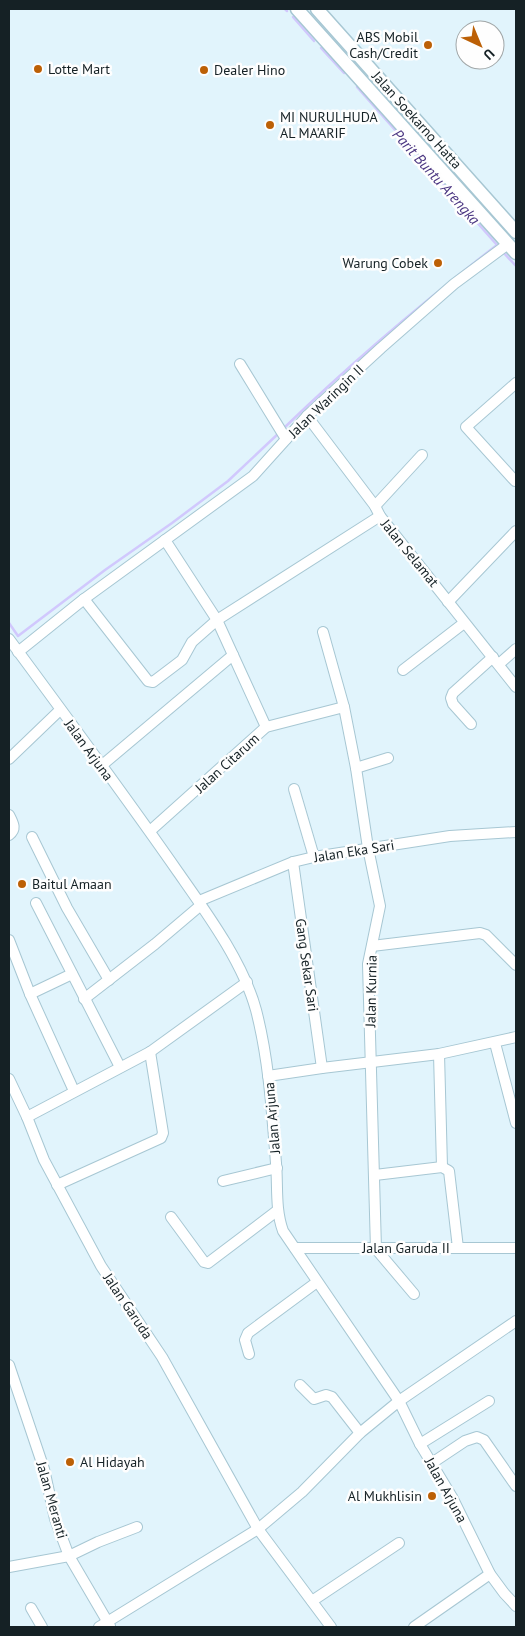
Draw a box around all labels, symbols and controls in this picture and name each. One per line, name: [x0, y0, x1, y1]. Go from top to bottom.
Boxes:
north arrow: [455, 20, 505, 70]
place label: ABS Mobil Cash/Credit: [349, 28, 418, 62]
marker: ABS Mobil Cash/Credit: [422, 39, 434, 51]
text: U: [480, 45, 498, 64]
place label: Lotte Mart: [48, 60, 110, 78]
place label: Dealer Hino: [214, 61, 285, 79]
marker: Lotte Mart: [32, 63, 44, 75]
marker: Dealer Hino: [198, 64, 210, 76]
street label: Jalan Soekarno Hatta: [368, 67, 466, 173]
place label: MI NURULHUDA AL MA'ARIF: [280, 108, 378, 142]
marker: MI NURULHUDA AL MA'ARIF: [264, 119, 276, 131]
water label: Parit Buntu Arengka: [389, 125, 485, 229]
place label: Warung Cobek: [342, 254, 428, 272]
marker: Warung Cobek: [432, 257, 444, 269]
street label: Jalan Waringin II: [284, 360, 368, 442]
street label: Jalan Selamat: [377, 515, 443, 591]
street label: Jalan Arjuna: [60, 715, 117, 784]
street label: Jalan Citarum: [190, 729, 263, 797]
street label: Jalan Eka Sari: [311, 836, 396, 866]
place label: Baitul Amaan: [32, 875, 112, 893]
marker: Baitul Amaan: [16, 878, 28, 890]
street label: Gang Sekar Sari: [292, 917, 322, 1013]
street label: Jalan Kurnia: [361, 955, 381, 1028]
street label: Jalan Arjuna: [260, 1081, 284, 1156]
street label: Jalan Garuda II: [361, 1239, 450, 1257]
street label: Jalan Garuda: [99, 1269, 157, 1342]
place label: Al Hidayah: [80, 1453, 145, 1471]
street label: Jalan Arjuna: [420, 1453, 471, 1526]
marker: Al Hidayah: [64, 1456, 76, 1468]
street label: Jalan Meranti: [32, 1458, 72, 1541]
place label: Al Mukhlisin: [348, 1487, 422, 1505]
marker: Al Mukhlisin: [426, 1490, 438, 1502]

